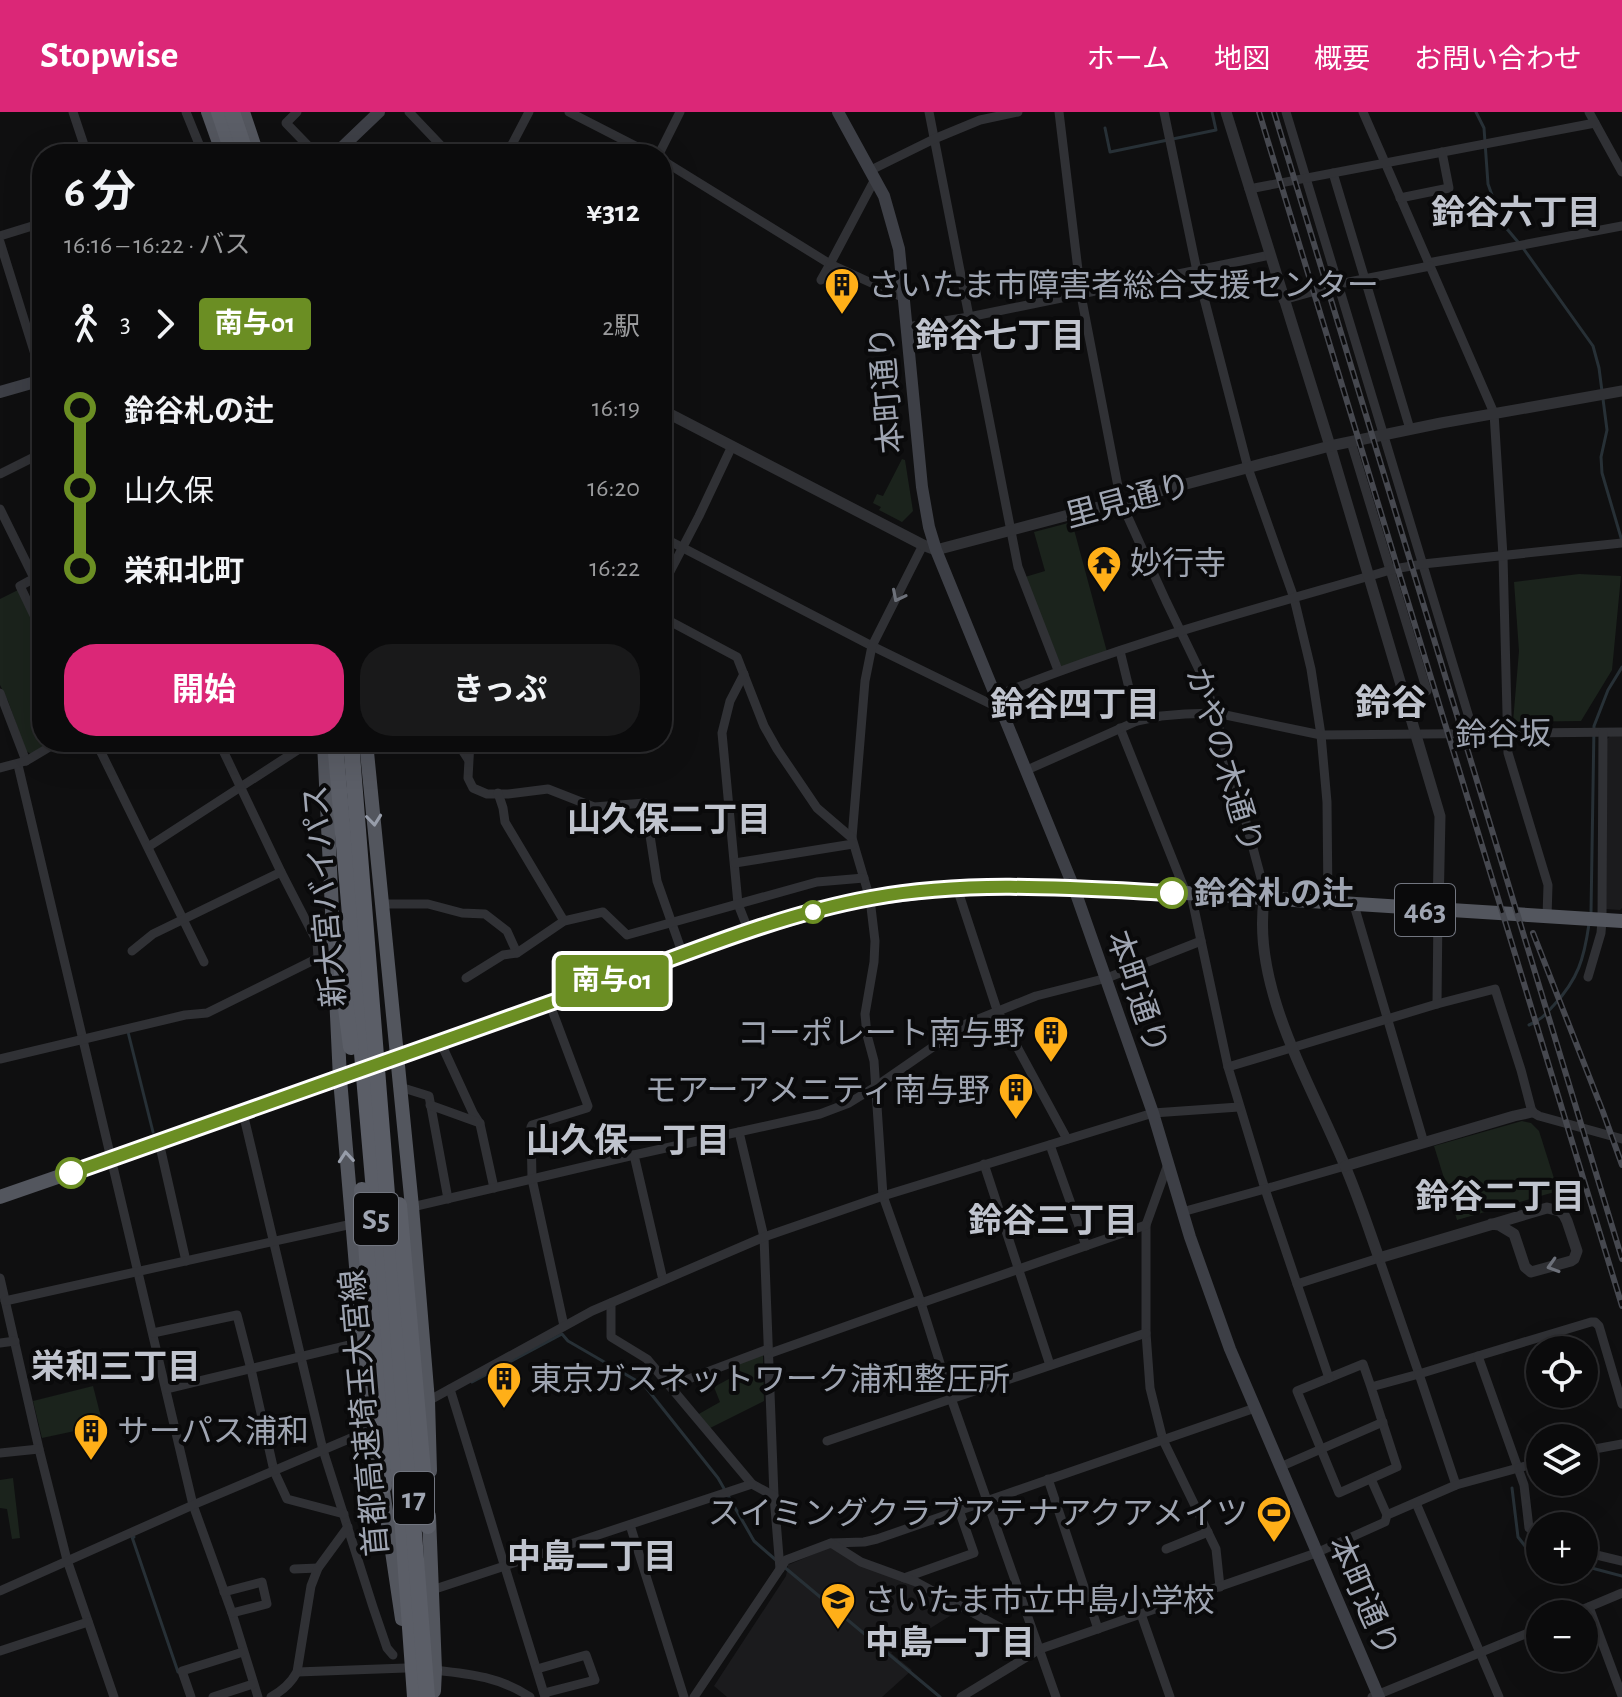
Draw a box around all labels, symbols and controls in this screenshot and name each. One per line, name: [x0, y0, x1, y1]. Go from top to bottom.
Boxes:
text: Stopwise: [40, 37, 178, 75]
text: ホーム: [1087, 46, 1170, 74]
text: 地図: [1214, 46, 1270, 74]
text: 概要: [1314, 46, 1370, 74]
text: お問い合わせ: [1414, 46, 1582, 74]
text: 6 分: [64, 171, 136, 215]
district label: 鈴谷六丁目: [1431, 195, 1601, 231]
text: ¥312: [586, 197, 640, 227]
text: 16:16 – 16:22 · バス: [64, 232, 251, 258]
building icon: さいたま市障害者総合支援センター: [823, 266, 861, 316]
place label: さいたま市障害者総合支援センター: [868, 268, 1379, 302]
icon: walk: [64, 302, 108, 346]
icon: forward: [143, 302, 187, 346]
text: 南与01: [215, 310, 295, 338]
text: 3: [120, 311, 131, 337]
text: 2駅: [602, 314, 640, 340]
district label: 鈴谷七丁目: [915, 318, 1085, 354]
street label: 本町通り: [864, 325, 909, 455]
text: 16:19: [592, 395, 640, 421]
text: 鈴谷札の辻: [124, 397, 274, 427]
street label: 里見通り: [1062, 468, 1194, 533]
text: 16:20: [587, 475, 640, 501]
text: 山久保: [124, 477, 214, 507]
temple icon: 妙行寺: [1085, 544, 1123, 594]
place label: 妙行寺: [1130, 547, 1226, 580]
text: 16:22: [589, 555, 640, 581]
text: 栄和北町: [124, 557, 244, 587]
one-way arrow: [892, 587, 907, 602]
button: 開始: [64, 644, 344, 736]
button: きっぷ: [360, 644, 640, 736]
street label: かやの木通り: [1181, 664, 1268, 857]
district label: 鈴谷: [1355, 684, 1427, 722]
district label: 鈴谷四丁目: [990, 687, 1160, 723]
street label: 鈴谷坂: [1455, 717, 1551, 752]
street label: 新大宮バイパス: [297, 783, 351, 1009]
district label: 山久保二丁目: [567, 801, 771, 838]
one-way arrow: [365, 814, 382, 827]
place label: 鈴谷札の辻: [1194, 876, 1354, 910]
marker: 鈴谷札の辻: [1157, 878, 1187, 908]
road number: 463: [1395, 884, 1455, 936]
unlabelled marker: [802, 901, 824, 923]
street label: 本町通り: [1101, 926, 1174, 1058]
line badge: 南与01: [556, 955, 668, 1007]
text: 南与01: [572, 967, 652, 995]
building icon: コーポレート南与野: [1032, 1014, 1070, 1064]
place label: コーポレート南与野: [737, 1016, 1025, 1050]
building icon: モアーアメニティ南与野: [997, 1071, 1035, 1121]
place label: モアーアメニティ南与野: [645, 1073, 990, 1107]
district label: 山久保一丁目: [526, 1122, 730, 1159]
one-way arrow: [338, 1150, 355, 1163]
unlabelled marker: [56, 1158, 86, 1188]
district label: 鈴谷二丁目: [1415, 1179, 1585, 1215]
road number: S5: [354, 1193, 398, 1245]
district label: 鈴谷三丁目: [968, 1203, 1138, 1239]
one-way arrow: [1546, 1257, 1560, 1273]
street label: 首都高速埼玉大宮線: [335, 1268, 393, 1558]
map controls: [1526, 1336, 1598, 1672]
button: locate: [1526, 1336, 1598, 1408]
district label: 栄和三丁目: [31, 1349, 201, 1385]
building icon: 東京ガスネットワーク浦和整圧所: [485, 1360, 523, 1410]
place label: 東京ガスネットワーク浦和整圧所: [530, 1363, 1010, 1396]
building icon: サーパス浦和: [72, 1412, 110, 1462]
place label: サーパス浦和: [117, 1415, 309, 1448]
button: layers: [1526, 1424, 1598, 1496]
road number: 17: [394, 1472, 434, 1524]
sports icon: スイミングクラブアテナアクアメイツ: [1255, 1494, 1293, 1544]
place label: スイミングクラブアテナアクアメイツ: [708, 1496, 1248, 1530]
button: +: [1526, 1512, 1598, 1584]
street label: 本町通り: [1322, 1531, 1405, 1661]
district label: 中島二丁目: [507, 1539, 677, 1575]
school or university icon: さいたま市立中島小学校: [819, 1581, 857, 1631]
place label: さいたま市立中島小学校: [864, 1583, 1215, 1617]
button: −: [1526, 1600, 1598, 1672]
district label: 中島一丁目: [865, 1625, 1035, 1661]

